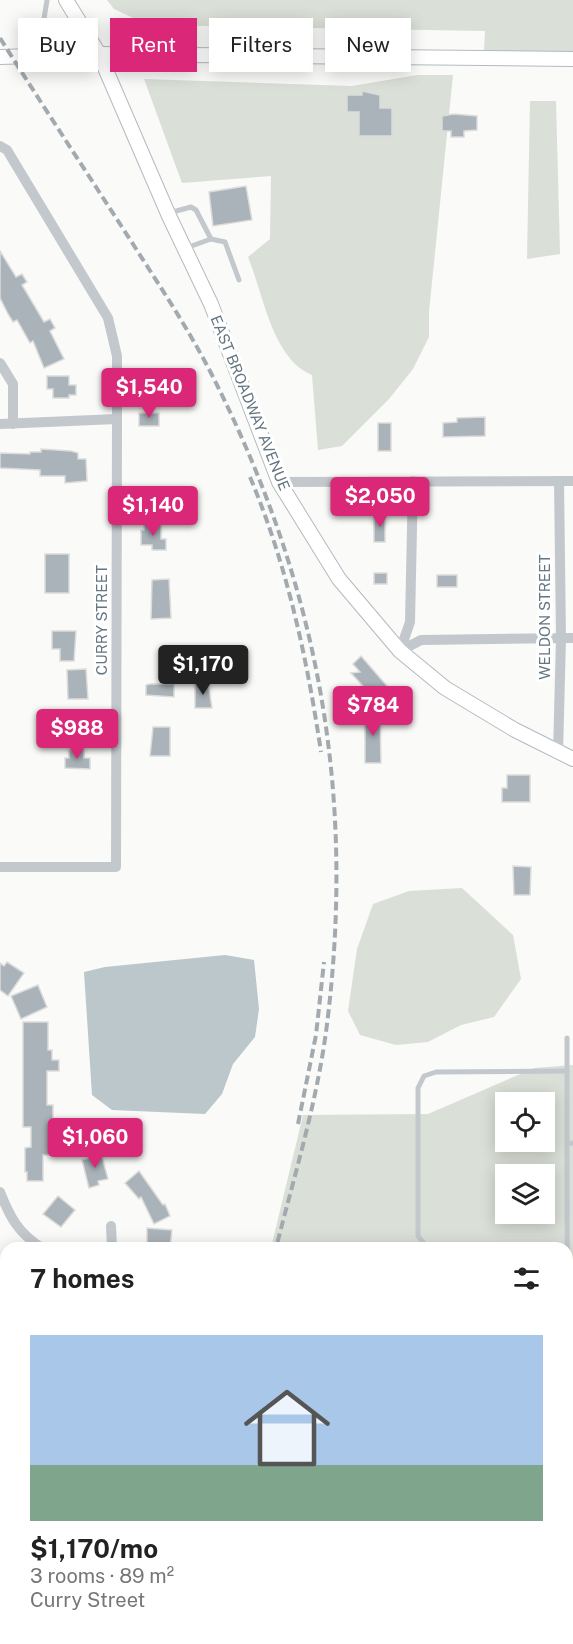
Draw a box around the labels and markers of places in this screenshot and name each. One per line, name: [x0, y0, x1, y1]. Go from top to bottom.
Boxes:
pin: $1,540: [100, 368, 198, 419]
pin: $2,050: [331, 477, 429, 528]
pin: $1,140: [104, 486, 202, 537]
pin: $1,170: [154, 645, 252, 696]
pin: $784: [337, 686, 409, 737]
pin: $988: [41, 709, 113, 760]
pin: $1,060: [46, 1118, 144, 1169]

